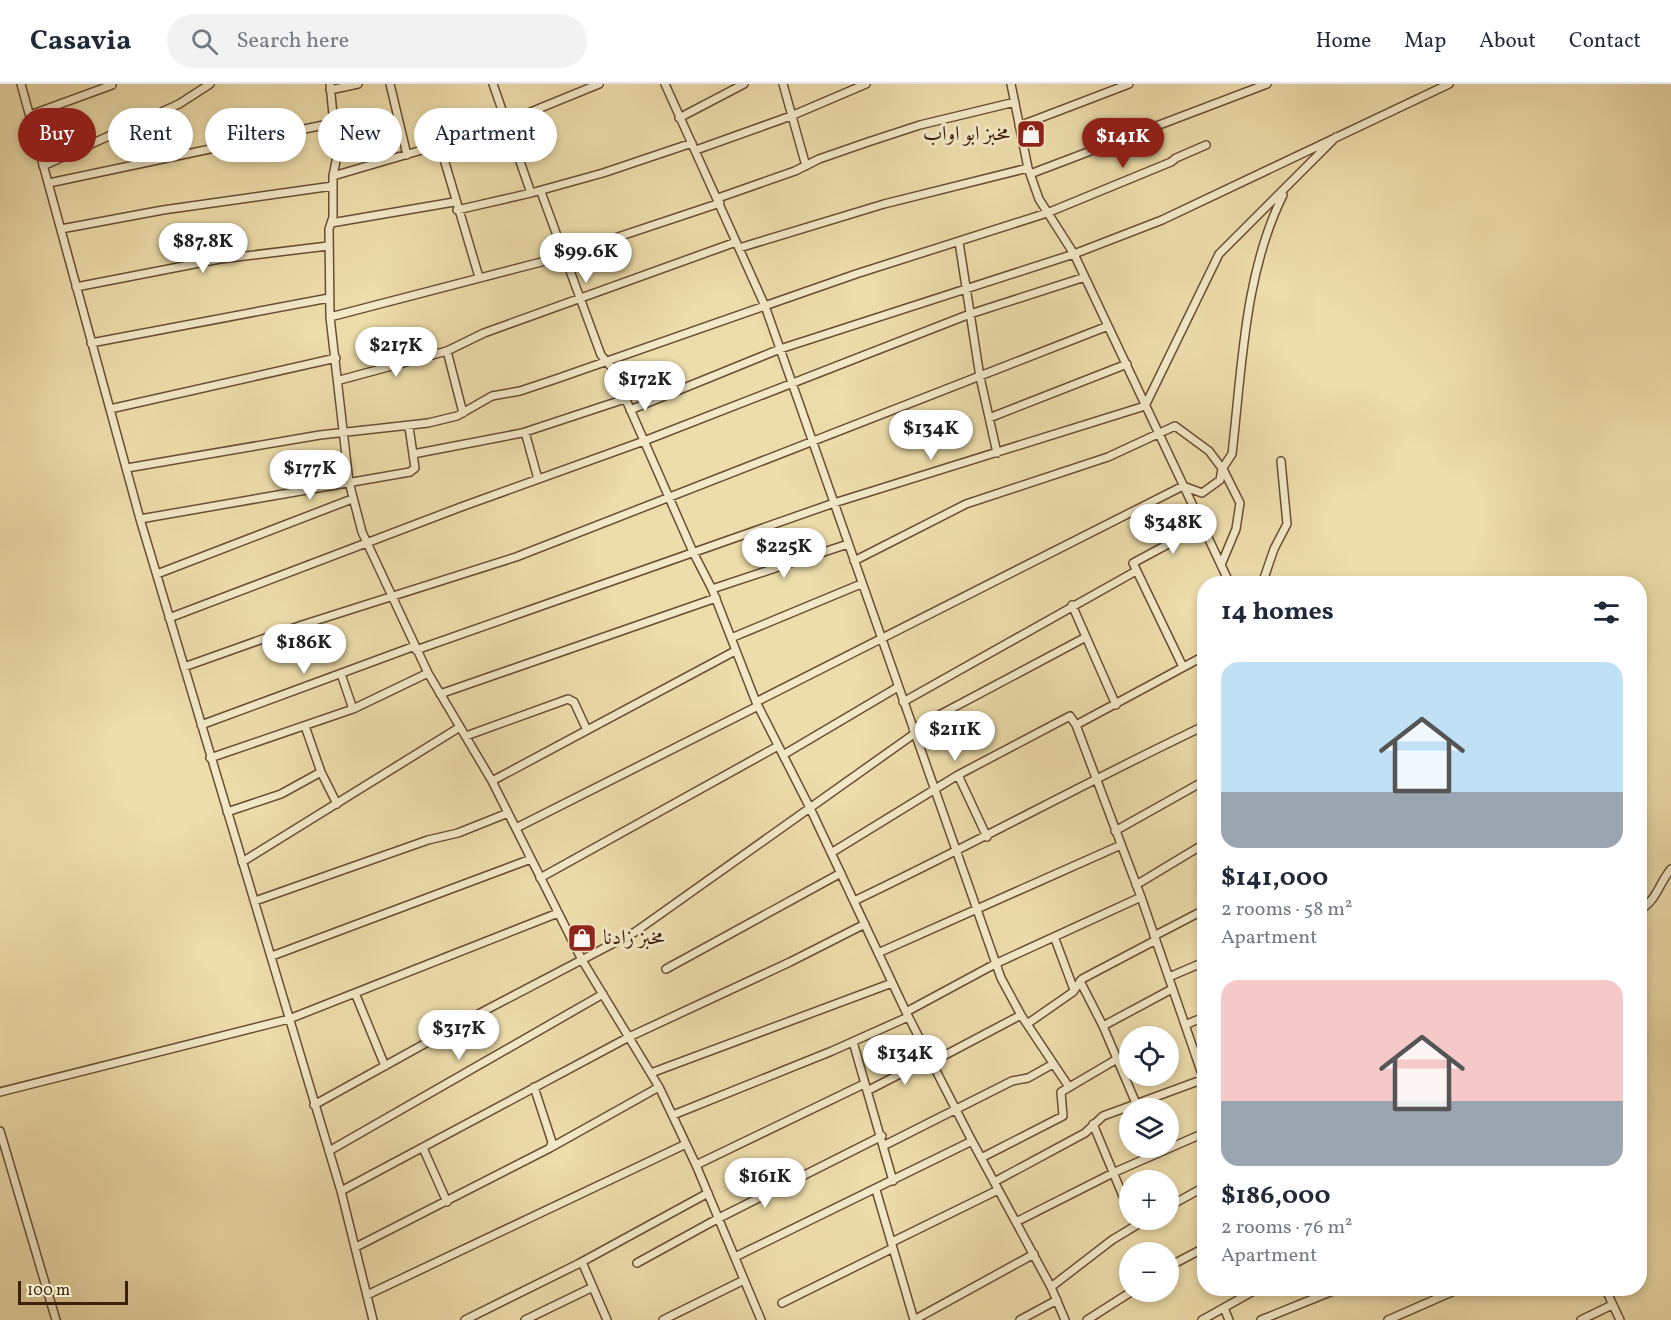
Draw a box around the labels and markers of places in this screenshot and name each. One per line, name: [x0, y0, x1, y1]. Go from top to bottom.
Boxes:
shop icon: مخبز ابو اواب: [1015, 118, 1047, 150]
pin: $141K: [1081, 118, 1165, 169]
place label: مخبز ابو اواب: [923, 120, 1010, 149]
pin: $87.8K: [154, 223, 252, 274]
pin: $99.6K: [537, 233, 635, 284]
pin: $217K: [354, 327, 438, 378]
pin: $172K: [603, 361, 687, 412]
pin: $134K: [889, 410, 973, 461]
pin: $177K: [268, 450, 352, 501]
pin: $348K: [1131, 504, 1215, 555]
pin: $225K: [742, 528, 826, 579]
pin: $186K: [262, 624, 346, 675]
pin: $211K: [913, 711, 997, 762]
shop icon: مخبز زادنا: [566, 922, 598, 954]
place label: مخبز زادنا: [603, 924, 665, 953]
pin: $317K: [417, 1010, 501, 1061]
pin: $134K: [863, 1035, 947, 1086]
pin: $161K: [723, 1158, 807, 1209]

